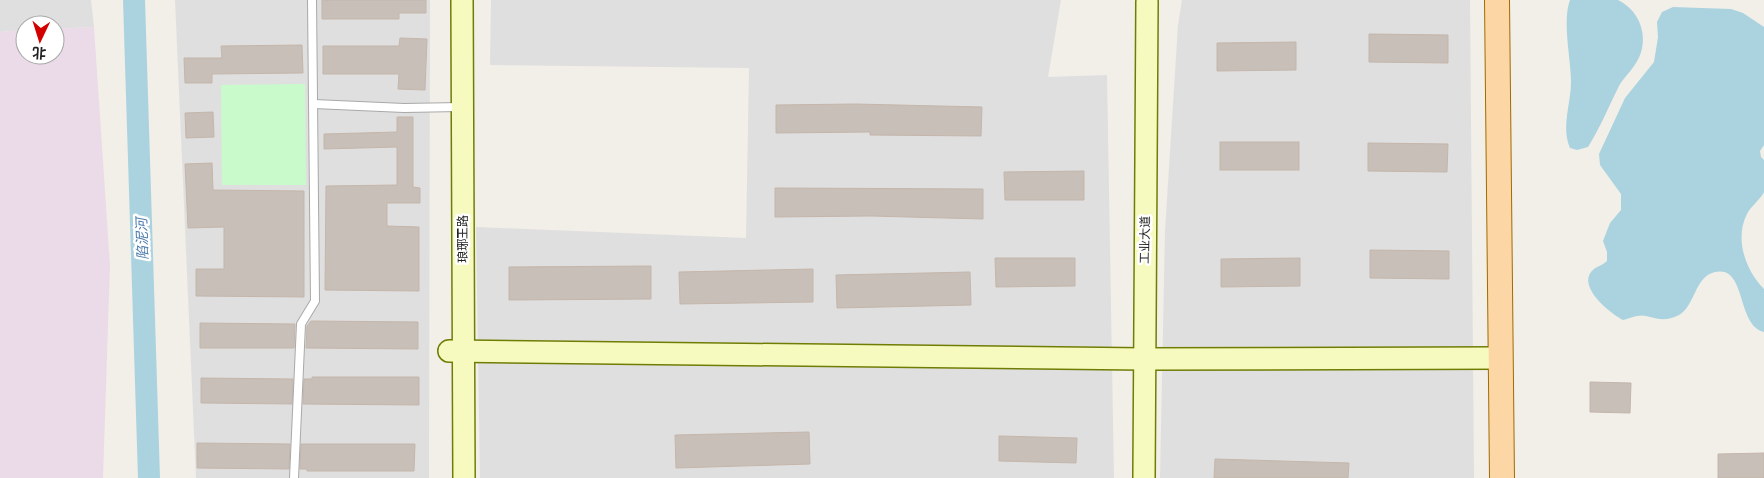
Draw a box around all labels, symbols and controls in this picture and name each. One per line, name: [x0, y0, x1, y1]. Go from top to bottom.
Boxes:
north arrow: [15, 15, 65, 65]
text: 北: [32, 44, 47, 61]
water label: 陷泥河: [133, 215, 152, 260]
street label: 琅琊王路: [456, 215, 470, 263]
street label: 工业大道: [1138, 216, 1152, 264]

